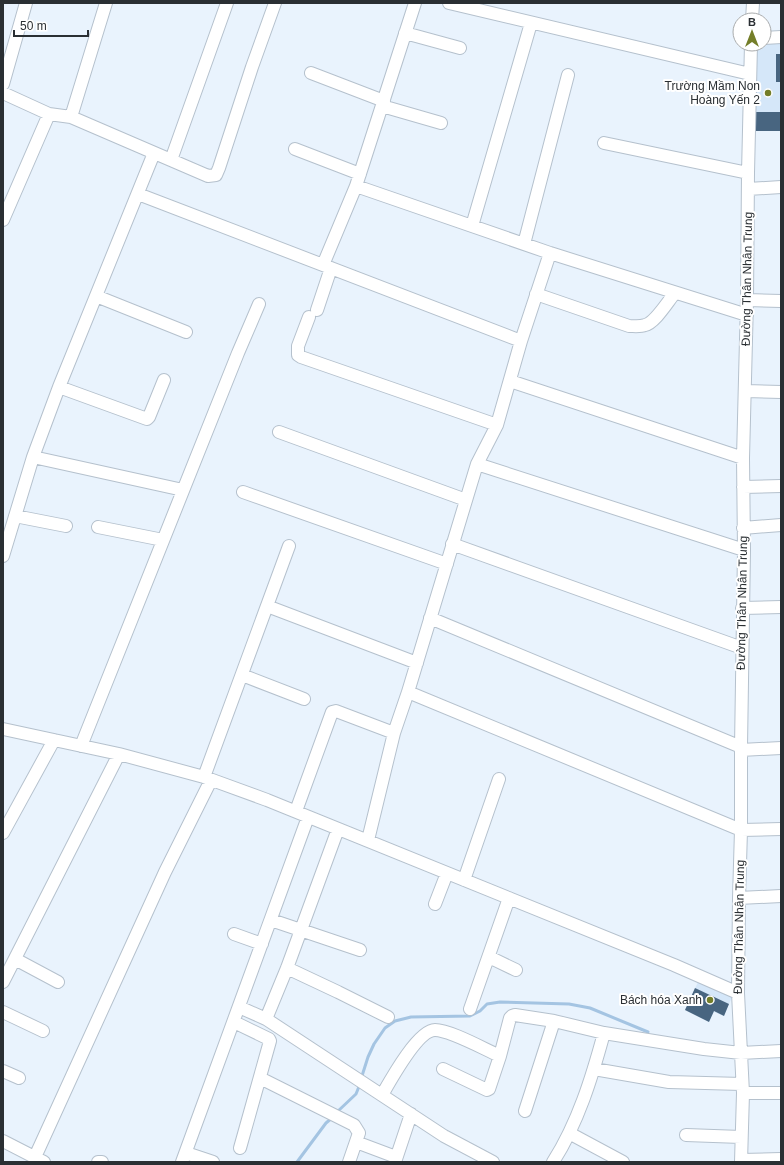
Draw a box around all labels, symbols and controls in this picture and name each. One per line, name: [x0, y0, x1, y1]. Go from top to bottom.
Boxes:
scale bar: [14, 12, 88, 38]
north arrow: [732, 12, 772, 52]
text: B: [748, 16, 756, 28]
text: 50 m: [20, 19, 47, 33]
place label: Trường Mầm Non Hoàng Yến 2: [665, 79, 760, 107]
marker: Trường Mầm Non Hoàng Yến 2: [763, 88, 773, 98]
street label: Đường Thân Nhân Trung: [739, 212, 755, 346]
street label: Đường Thân Nhân Trung: [734, 536, 750, 670]
street label: Đường Thân Nhân Trung: [731, 860, 747, 994]
place label: Bách hóa Xanh: [620, 993, 702, 1007]
marker: Bách hóa Xanh: [705, 995, 715, 1005]

